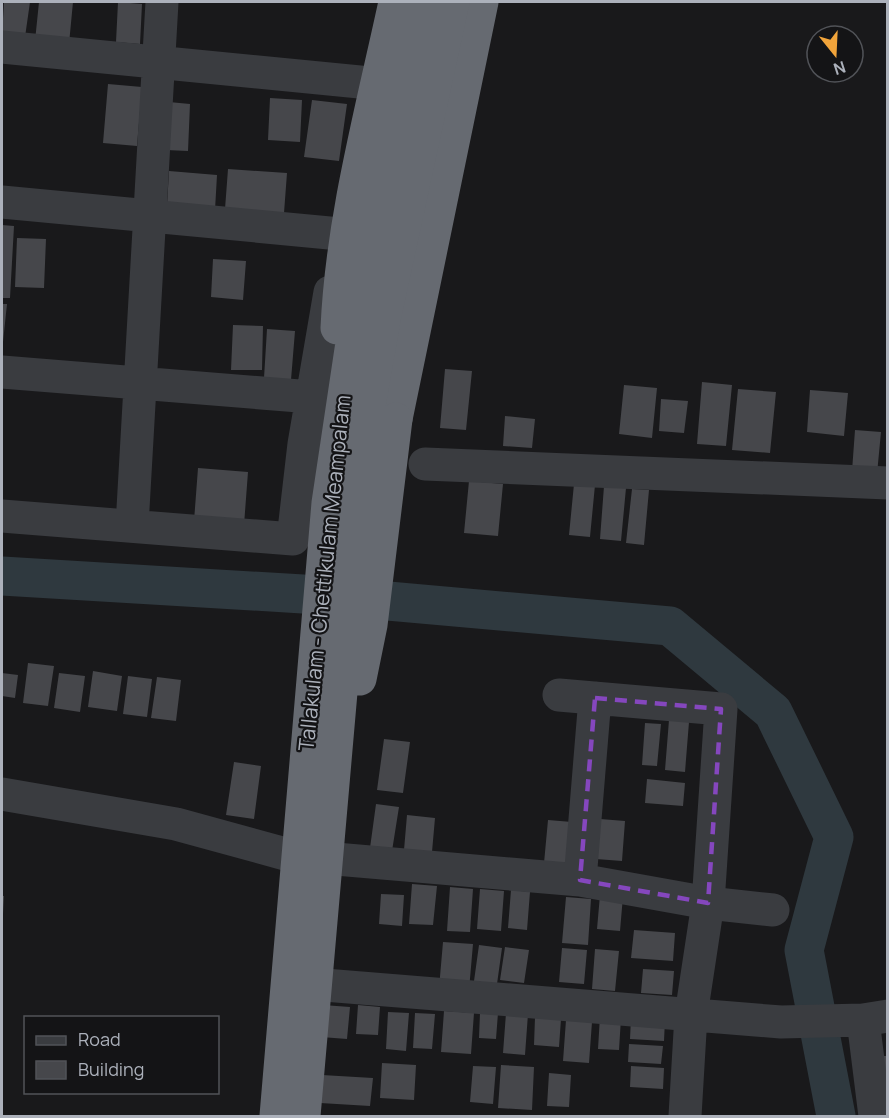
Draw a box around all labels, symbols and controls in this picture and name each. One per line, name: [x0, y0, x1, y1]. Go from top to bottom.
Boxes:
north arrow: [805, 24, 865, 84]
text: N: [831, 56, 849, 81]
street label: Tallakulam - Chettikulam Meampalam: [291, 393, 357, 752]
legend: [24, 1016, 219, 1094]
text: Road: [78, 1027, 121, 1051]
text: Building: [78, 1057, 144, 1081]

